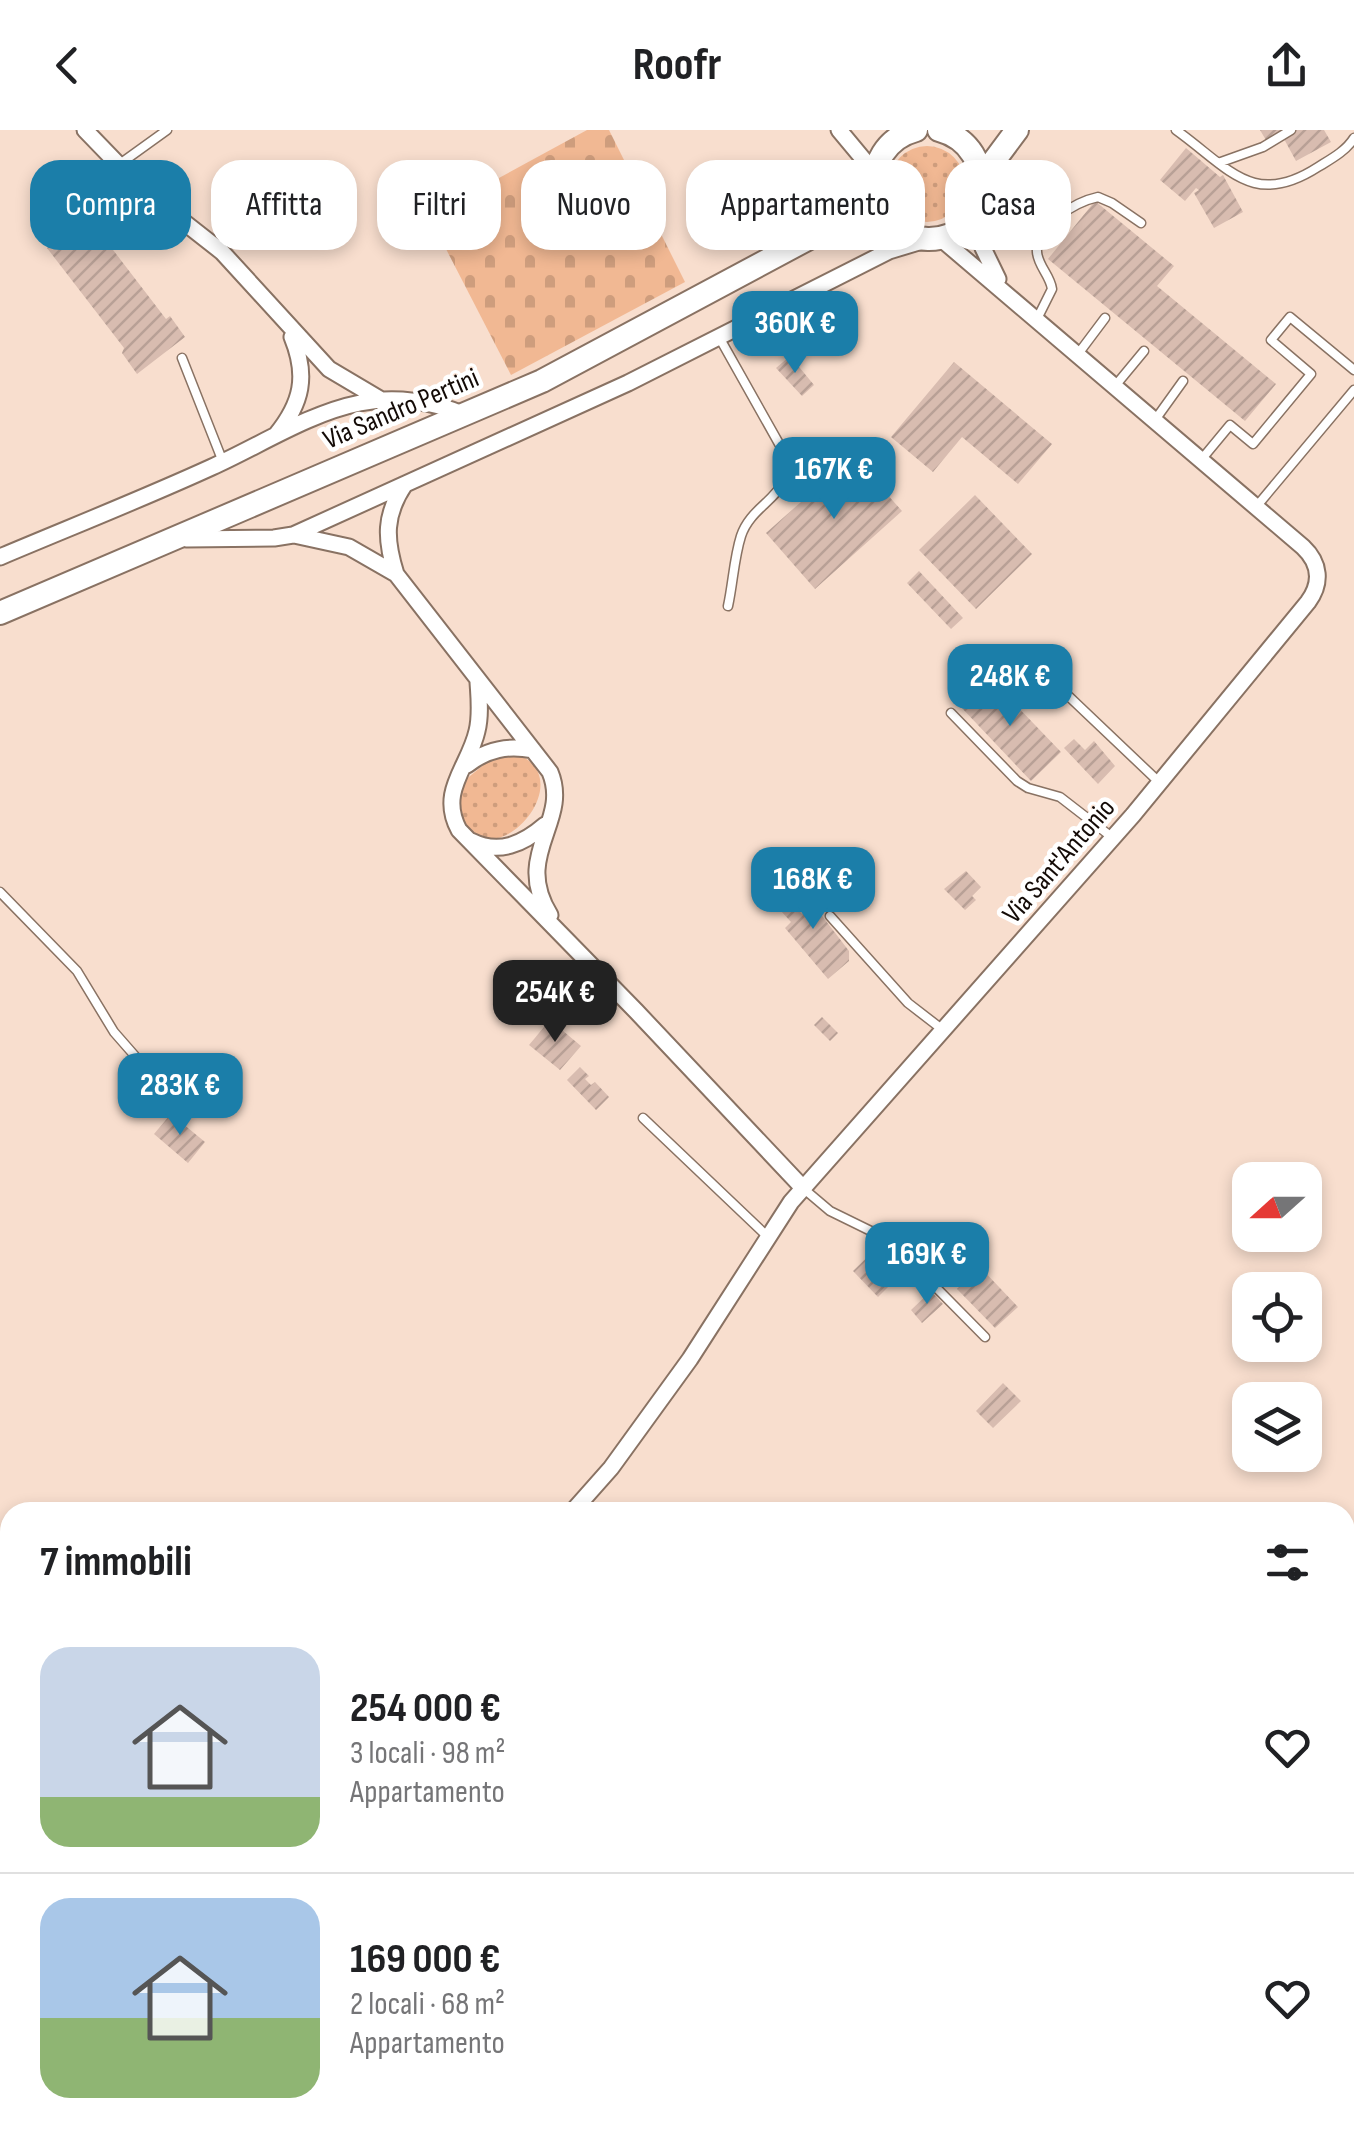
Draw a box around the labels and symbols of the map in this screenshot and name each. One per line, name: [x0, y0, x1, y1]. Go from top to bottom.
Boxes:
pin: 360K €: [714, 291, 876, 376]
street label: Via Sandro Pertini: [318, 361, 484, 457]
pin: 167K €: [753, 437, 915, 522]
pin: 248K €: [929, 644, 1091, 729]
street label: Via Sant'Antonio: [996, 792, 1122, 930]
pin: 168K €: [732, 847, 894, 932]
pin: 254K €: [474, 960, 636, 1045]
pin: 283K €: [99, 1053, 261, 1138]
north arrow: [1232, 1162, 1322, 1252]
pin: 169K €: [846, 1222, 1008, 1307]

